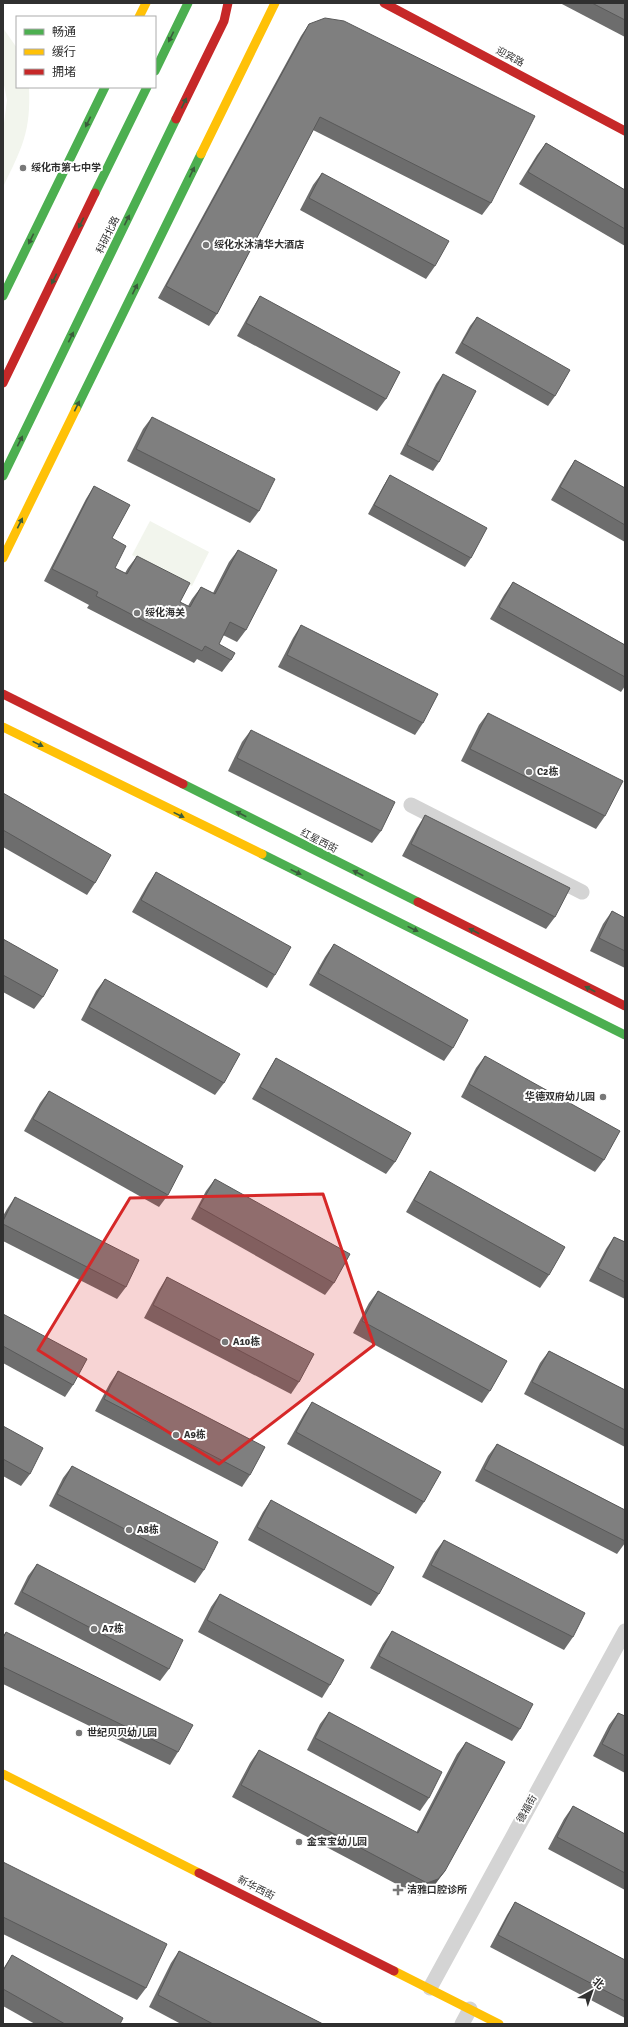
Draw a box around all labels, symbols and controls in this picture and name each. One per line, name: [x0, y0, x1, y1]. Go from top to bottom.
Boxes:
legend: [16, 16, 156, 88]
text: 畅通: [52, 25, 76, 40]
one-way arrow: [168, 31, 175, 43]
text: 缓行: [52, 45, 76, 60]
street label: 迎宾路: [494, 45, 526, 69]
text: 拥堵: [52, 65, 76, 80]
one-way arrow: [181, 97, 187, 109]
one-way arrow: [85, 116, 91, 128]
place label: 绥化市第七中学: [31, 161, 101, 174]
marker: 绥化市第七中学: [18, 163, 28, 173]
one-way arrow: [189, 167, 195, 178]
street label: 科研北路: [94, 214, 122, 256]
one-way arrow: [124, 214, 130, 226]
one-way arrow: [78, 217, 84, 229]
one-way arrow: [28, 233, 34, 245]
place label: 绥化水沐清华大酒店: [214, 238, 304, 251]
marker: 绥化水沐清华大酒店: [201, 240, 211, 250]
one-way arrow: [51, 273, 57, 285]
one-way arrow: [131, 283, 138, 295]
one-way arrow: [68, 331, 74, 343]
one-way arrow: [74, 400, 80, 412]
one-way arrow: [17, 435, 23, 446]
one-way arrow: [17, 517, 23, 528]
place label: 绥化海关: [145, 606, 185, 619]
marker: 绥化海关: [132, 608, 142, 618]
one-way arrow: [32, 741, 44, 747]
place label: C2栋: [537, 765, 559, 778]
marker: C2栋: [524, 767, 534, 777]
one-way arrow: [236, 811, 247, 817]
one-way arrow: [174, 812, 185, 818]
street label: 红星西街: [298, 827, 340, 855]
one-way arrow: [290, 869, 302, 875]
one-way arrow: [352, 869, 363, 876]
one-way arrow: [407, 926, 419, 932]
one-way arrow: [468, 928, 479, 934]
one-way arrow: [584, 986, 596, 992]
place label: 华德双府幼儿园: [525, 1090, 595, 1103]
marker: 华德双府幼儿园: [598, 1092, 608, 1102]
place label: A10栋: [233, 1335, 260, 1348]
marker: A10栋: [220, 1337, 230, 1347]
place label: A9栋: [184, 1428, 206, 1441]
marker: A9栋: [171, 1430, 181, 1440]
place label: A8栋: [137, 1523, 159, 1536]
marker: A8栋: [124, 1525, 134, 1535]
place label: A7栋: [102, 1622, 124, 1635]
marker: A7栋: [89, 1624, 99, 1634]
place label: 世纪贝贝幼儿园: [87, 1726, 157, 1739]
marker: 世纪贝贝幼儿园: [74, 1728, 84, 1738]
street label: 德福街: [514, 1793, 540, 1825]
place label: 金宝宝幼儿园: [306, 1835, 367, 1848]
marker: 金宝宝幼儿园: [294, 1837, 304, 1847]
street label: 新华西街: [235, 1874, 277, 1902]
marker: 洁雅口腔诊所: [392, 1884, 404, 1896]
place label: 洁雅口腔诊所: [407, 1884, 467, 1896]
north arrow: [572, 1971, 612, 2011]
text: 北: [590, 1975, 606, 1992]

